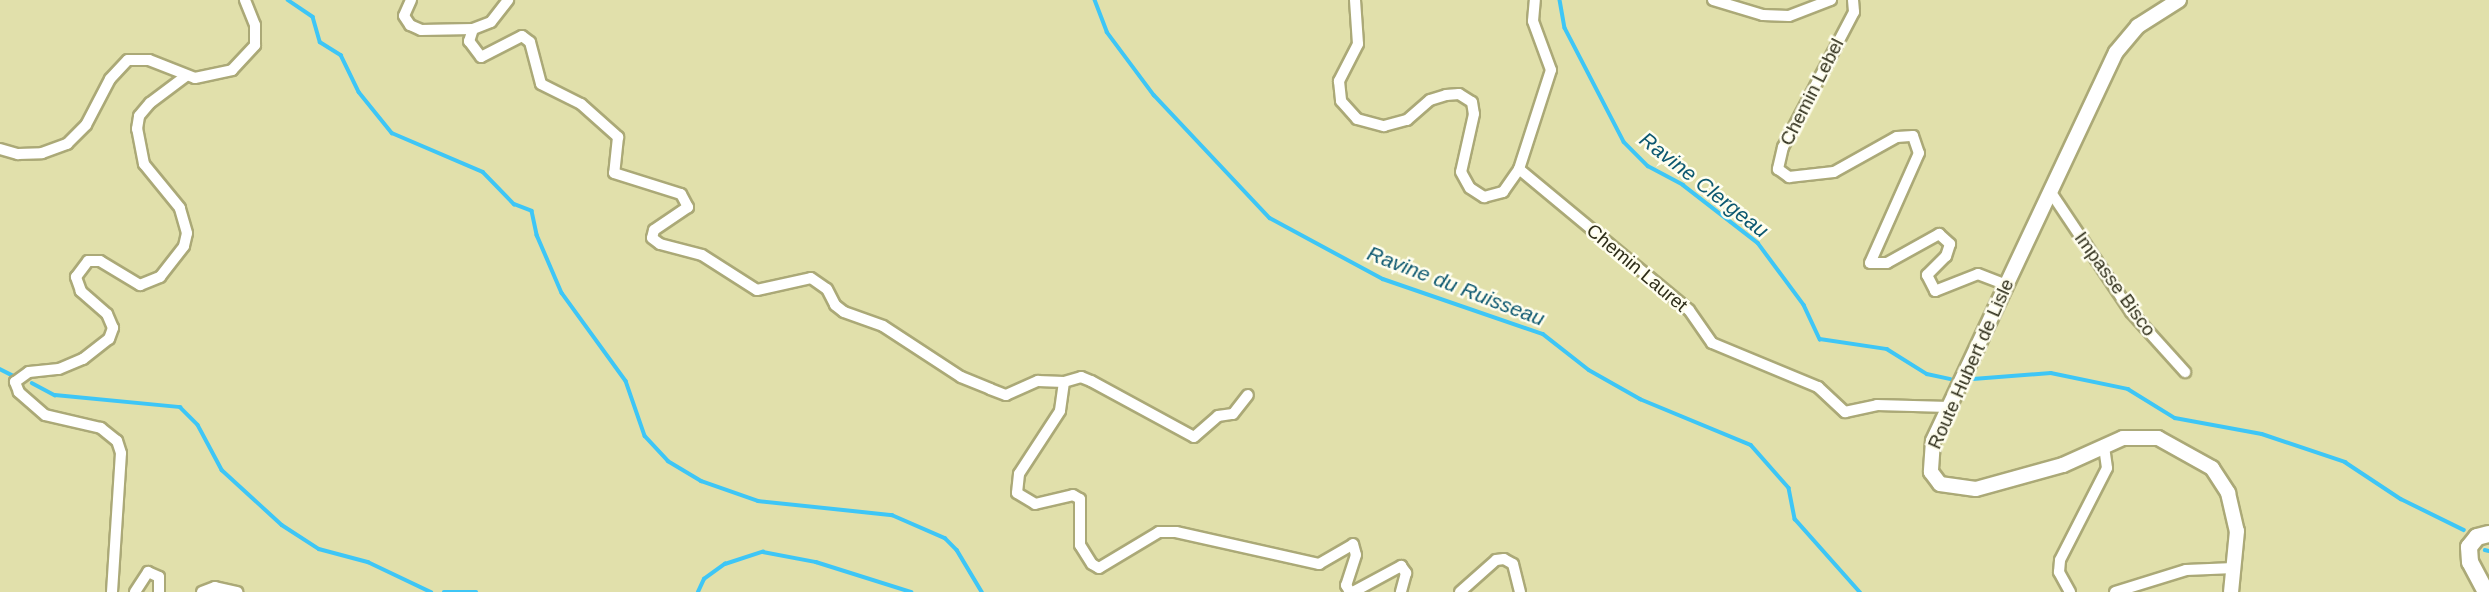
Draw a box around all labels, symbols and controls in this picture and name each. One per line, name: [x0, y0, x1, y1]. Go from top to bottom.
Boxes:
street label: Chemin Lebel: [1775, 35, 1849, 149]
water label: Ravine Clergeau: [1635, 127, 1773, 243]
street label: Chemin Lauret: [1582, 219, 1692, 317]
street label: Impasse Bisco: [2069, 227, 2161, 341]
water label: Ravine du Ruisseau: [1364, 241, 1548, 331]
street label: Route Hubert de Lisle: [1923, 275, 2019, 453]

